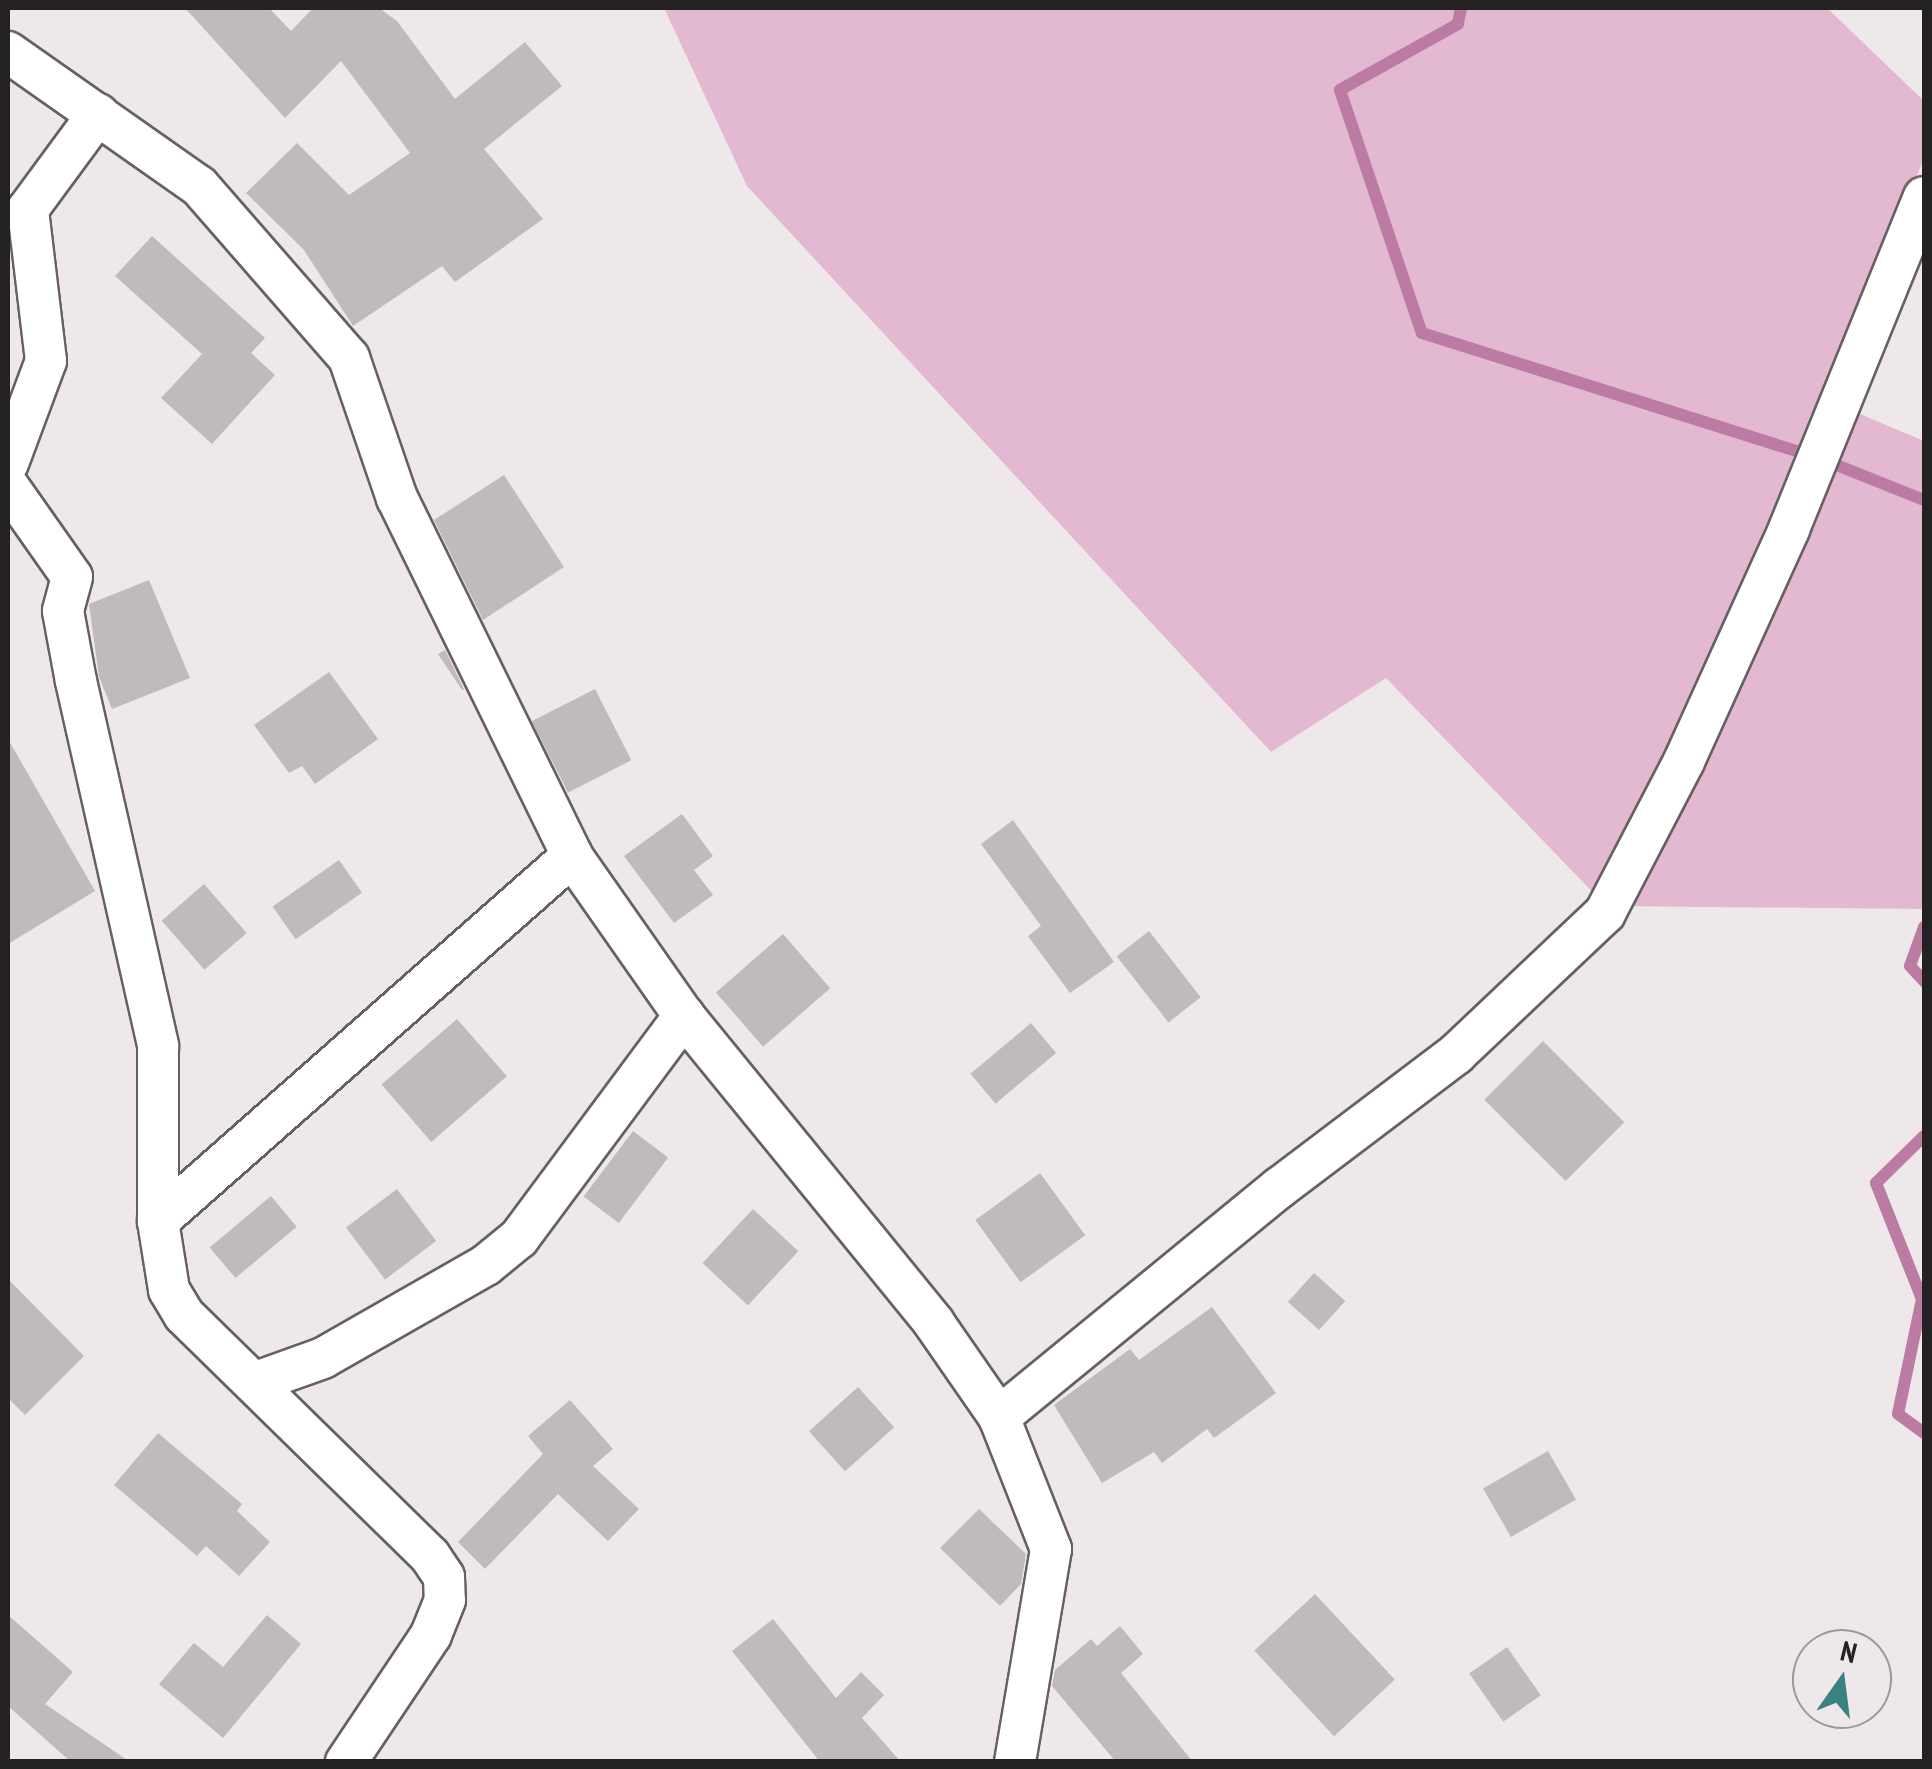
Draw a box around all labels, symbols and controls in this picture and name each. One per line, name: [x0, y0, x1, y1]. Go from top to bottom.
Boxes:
north arrow: [1792, 1629, 1892, 1729]
text: N: [1837, 1632, 1861, 1671]

